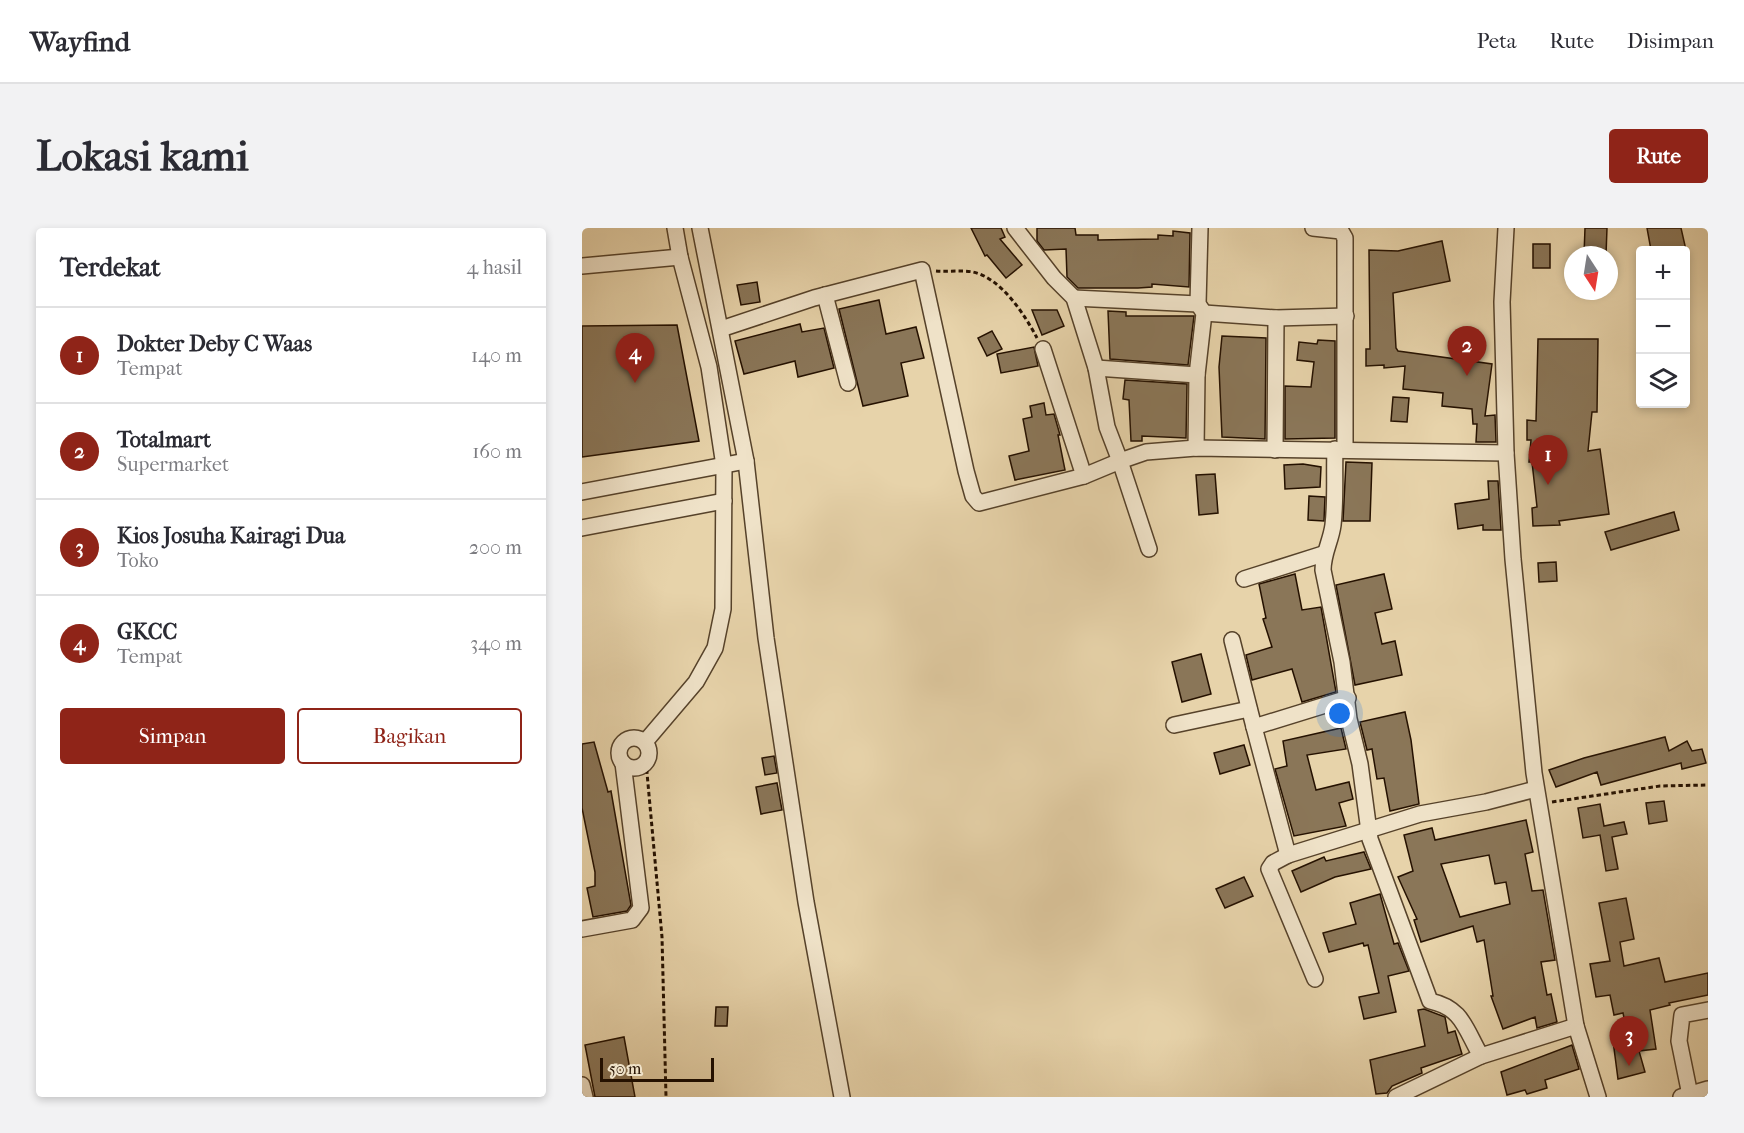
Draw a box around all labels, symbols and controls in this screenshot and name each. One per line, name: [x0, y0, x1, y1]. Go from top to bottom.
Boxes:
text: Wayfind: [30, 25, 130, 58]
text: Peta: [1477, 29, 1516, 53]
text: Rute: [1549, 29, 1594, 53]
text: Disimpan: [1627, 29, 1714, 53]
button: Rute: [1609, 129, 1708, 183]
text: Lokasi kami: [36, 132, 249, 181]
north arrow: [1564, 246, 1618, 300]
map controls: [1636, 246, 1690, 408]
button: +: [1636, 246, 1690, 300]
text: Terdekat: [60, 252, 161, 283]
text: 4 hasil: [467, 256, 522, 279]
button: −: [1636, 300, 1690, 354]
pin: 2: [1448, 326, 1486, 376]
text: Dokter Deby C Waas: [117, 331, 312, 357]
pin: 4: [616, 334, 654, 383]
text: 1: [76, 344, 83, 367]
text: 140 m: [471, 344, 522, 367]
button: layers: [1636, 354, 1690, 408]
text: Tempat: [117, 357, 183, 380]
text: Totalmart: [117, 427, 211, 453]
pin: 1: [1528, 436, 1568, 485]
text: 2: [74, 440, 85, 463]
text: 160 m: [472, 440, 522, 463]
text: Supermarket: [117, 453, 229, 476]
text: Kios Josuha Kairagi Dua: [117, 523, 345, 549]
text: 3: [75, 536, 84, 559]
text: 200 m: [469, 536, 522, 559]
text: Toko: [117, 549, 159, 572]
text: GKCC: [117, 619, 177, 645]
text: 4: [74, 632, 85, 655]
text: 340 m: [470, 632, 522, 655]
text: Tempat: [117, 645, 183, 668]
your location: [1325, 699, 1354, 728]
button: Simpan: [60, 708, 285, 764]
button: Bagikan: [297, 708, 522, 764]
pin: 3: [1610, 1016, 1648, 1066]
scale bar: [600, 1055, 714, 1082]
text: 50 m: [609, 1059, 641, 1078]

